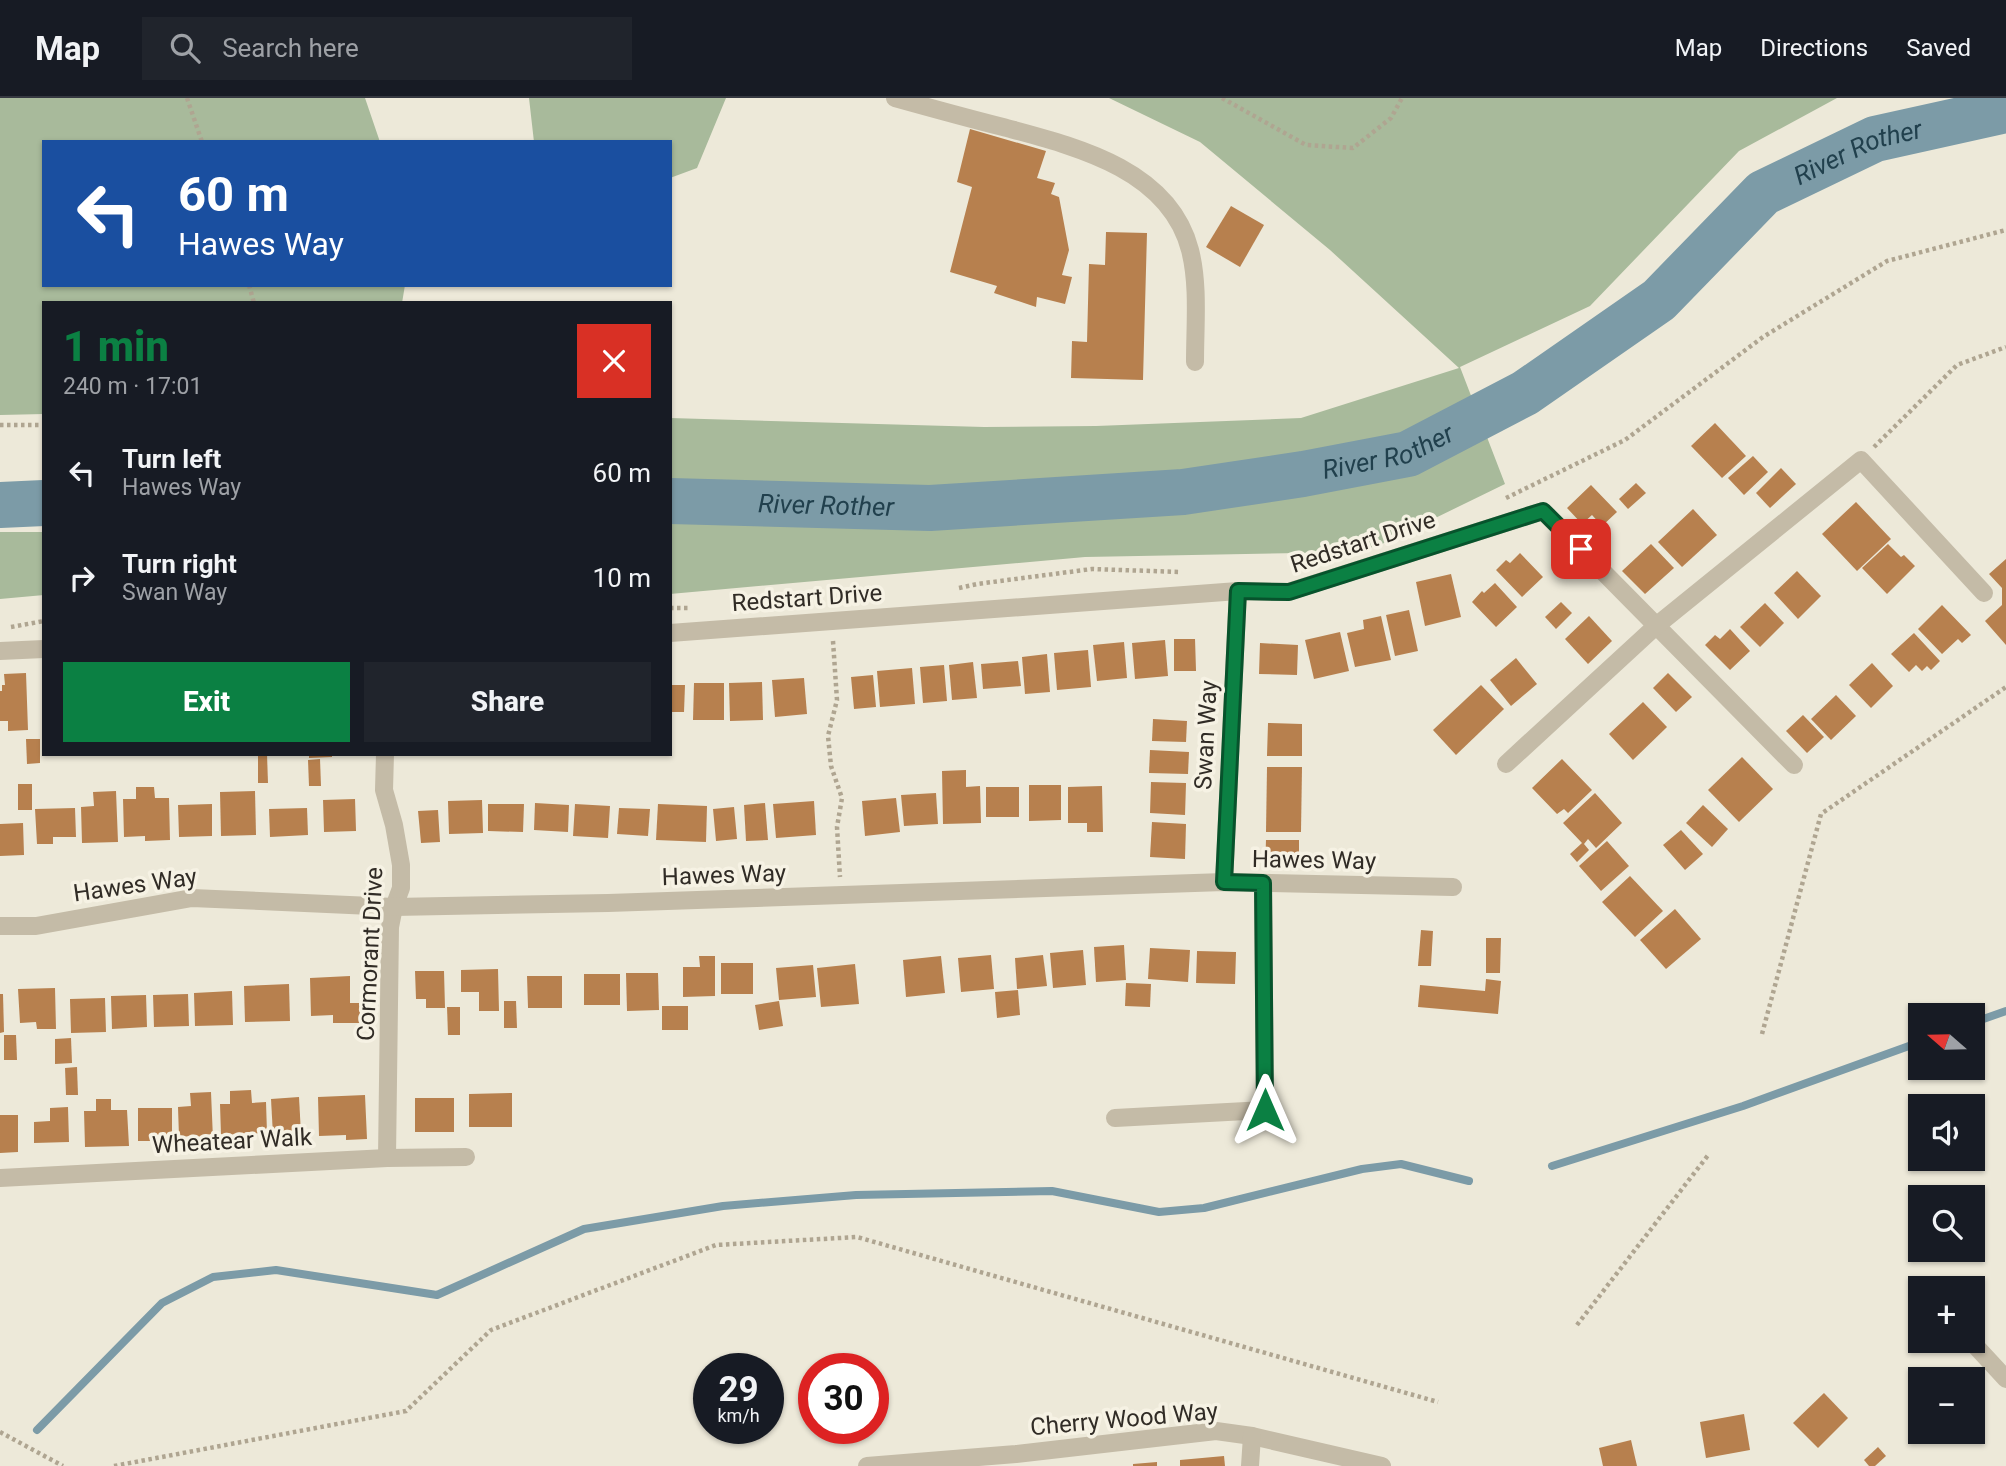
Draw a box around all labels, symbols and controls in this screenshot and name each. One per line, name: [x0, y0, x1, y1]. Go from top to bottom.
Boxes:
search box: [142, 17, 632, 80]
text: Map: [35, 29, 100, 68]
icon: search: [166, 29, 204, 67]
text: Search here: [222, 33, 359, 63]
text: Map: [1675, 34, 1722, 62]
text: Directions: [1760, 34, 1868, 62]
text: Saved: [1906, 34, 1971, 62]
water label: River Rother: [1789, 114, 1926, 191]
text: 60 m: [178, 166, 289, 223]
icon: left: [63, 168, 154, 259]
text: Hawes Way: [178, 225, 344, 263]
text: 1 min: [63, 322, 169, 371]
button: close: [577, 324, 651, 398]
text: 240 m · 17:01: [63, 373, 202, 400]
water label: River Rother: [1320, 417, 1460, 485]
text: Turn left: [122, 444, 221, 474]
icon: left: [63, 454, 101, 492]
text: 60 m: [593, 458, 651, 488]
text: Hawes Way: [122, 474, 241, 501]
water label: River Rother: [758, 488, 896, 522]
street label: Redstart Drive: [1287, 505, 1439, 579]
pin: [1551, 519, 1611, 579]
icon: arrive: [1562, 530, 1600, 568]
text: Turn right: [122, 549, 237, 579]
icon: right: [63, 559, 101, 597]
text: 10 m: [593, 563, 651, 593]
text: Swan Way: [122, 579, 227, 606]
street label: Redstart Drive: [731, 579, 883, 617]
button: Exit: [63, 662, 350, 742]
button: Share: [364, 662, 651, 742]
street label: Swan Way: [1189, 679, 1223, 791]
street label: Hawes Way: [1252, 845, 1377, 875]
street label: Hawes Way: [661, 859, 787, 891]
street label: Hawes Way: [71, 862, 199, 908]
street label: Cormorant Drive: [351, 866, 389, 1042]
north arrow: [1908, 1003, 1984, 1080]
map controls: [1908, 1003, 1985, 1444]
position arrow: [1228, 1073, 1302, 1147]
button: sound: [1908, 1094, 1985, 1171]
street label: Wheatear Walk: [151, 1123, 313, 1159]
button: search: [1908, 1185, 1985, 1262]
button: +: [1908, 1276, 1985, 1353]
speed limit sign: 30: [798, 1353, 889, 1444]
button: −: [1908, 1367, 1985, 1444]
text: 29: [718, 1369, 759, 1410]
street label: Cherry Wood Way: [1029, 1397, 1220, 1441]
text: km/h: [717, 1405, 760, 1426]

